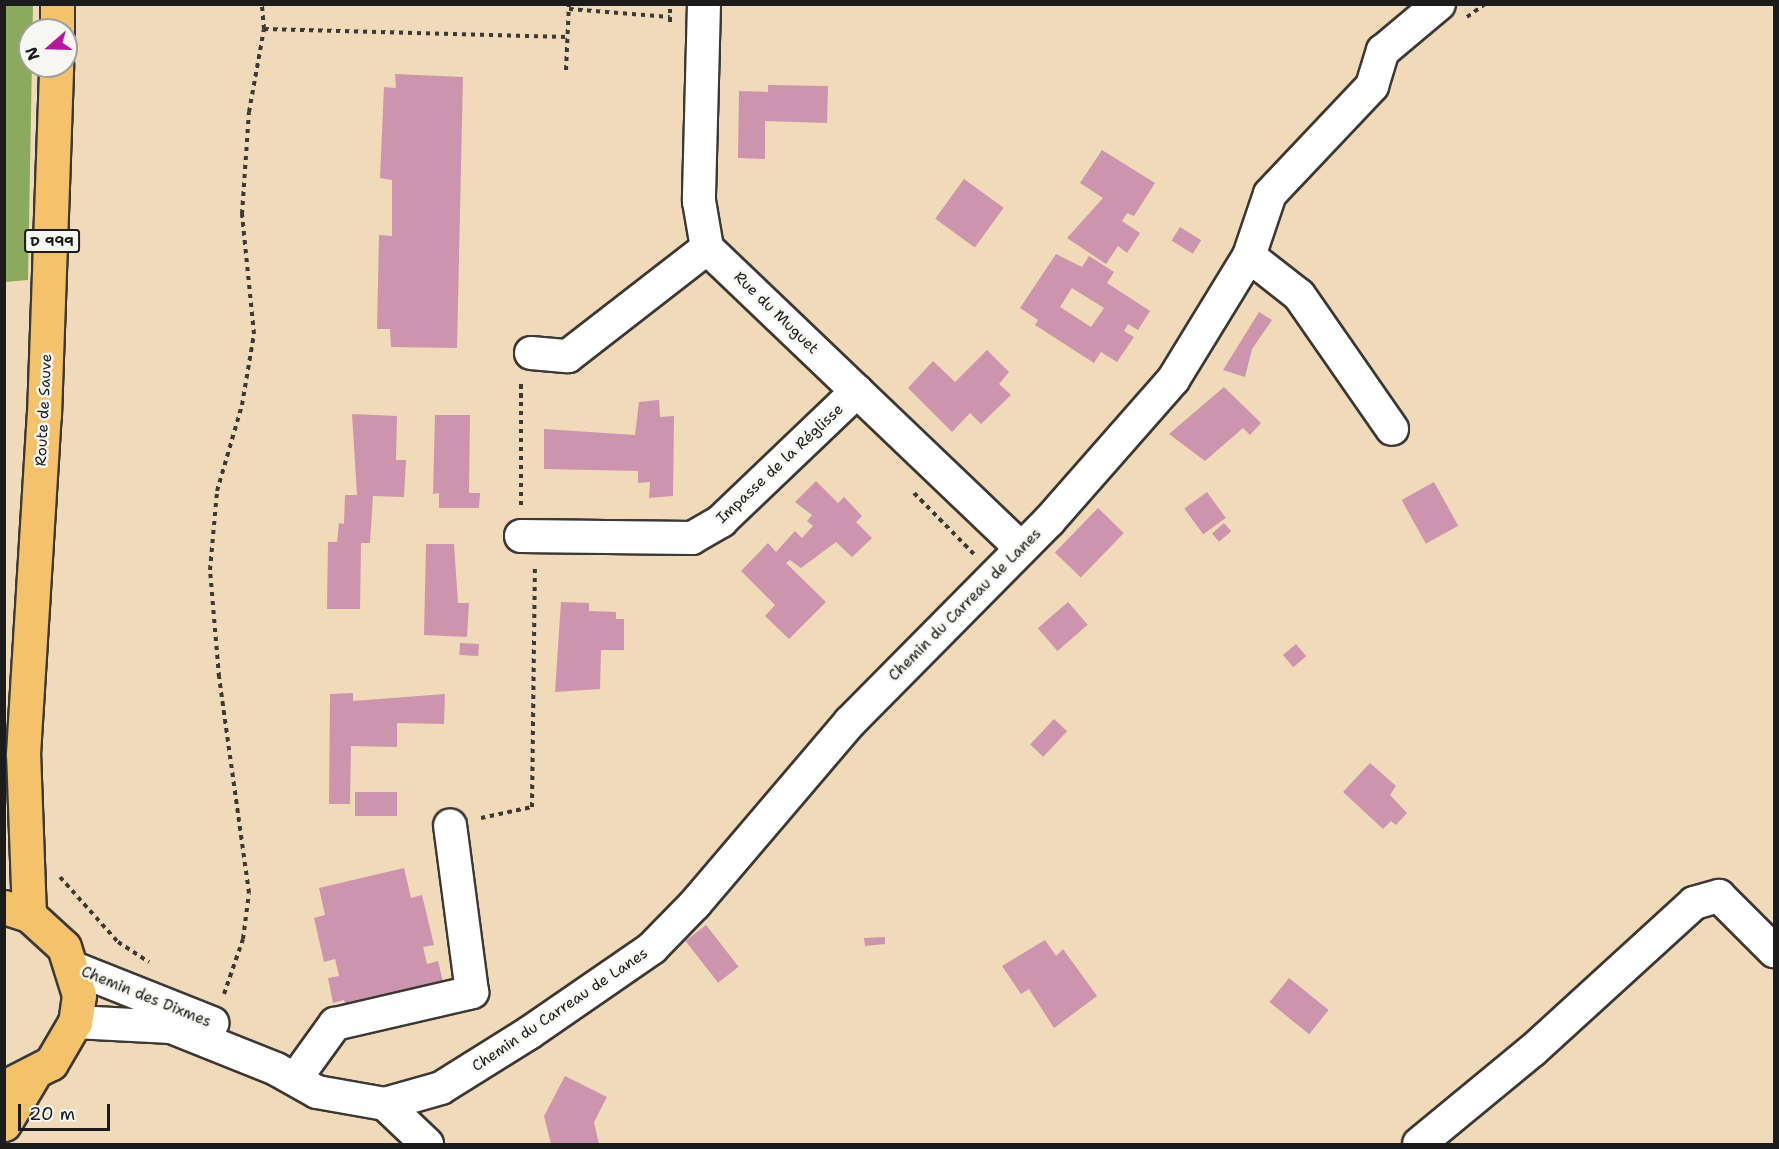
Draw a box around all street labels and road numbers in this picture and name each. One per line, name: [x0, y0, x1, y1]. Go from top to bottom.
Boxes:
road number: D 999: [23, 230, 80, 252]
street label: Rue du Muguet: [730, 268, 822, 358]
street label: Route de Sauve: [32, 353, 56, 467]
street label: Impasse de la Réglisse: [713, 401, 847, 527]
street label: Chemin du Carreau de Lanes: [885, 525, 1045, 685]
street label: Chemin du Carreau de Lanes: [469, 944, 651, 1076]
street label: Chemin des Dixmes: [78, 963, 214, 1031]

